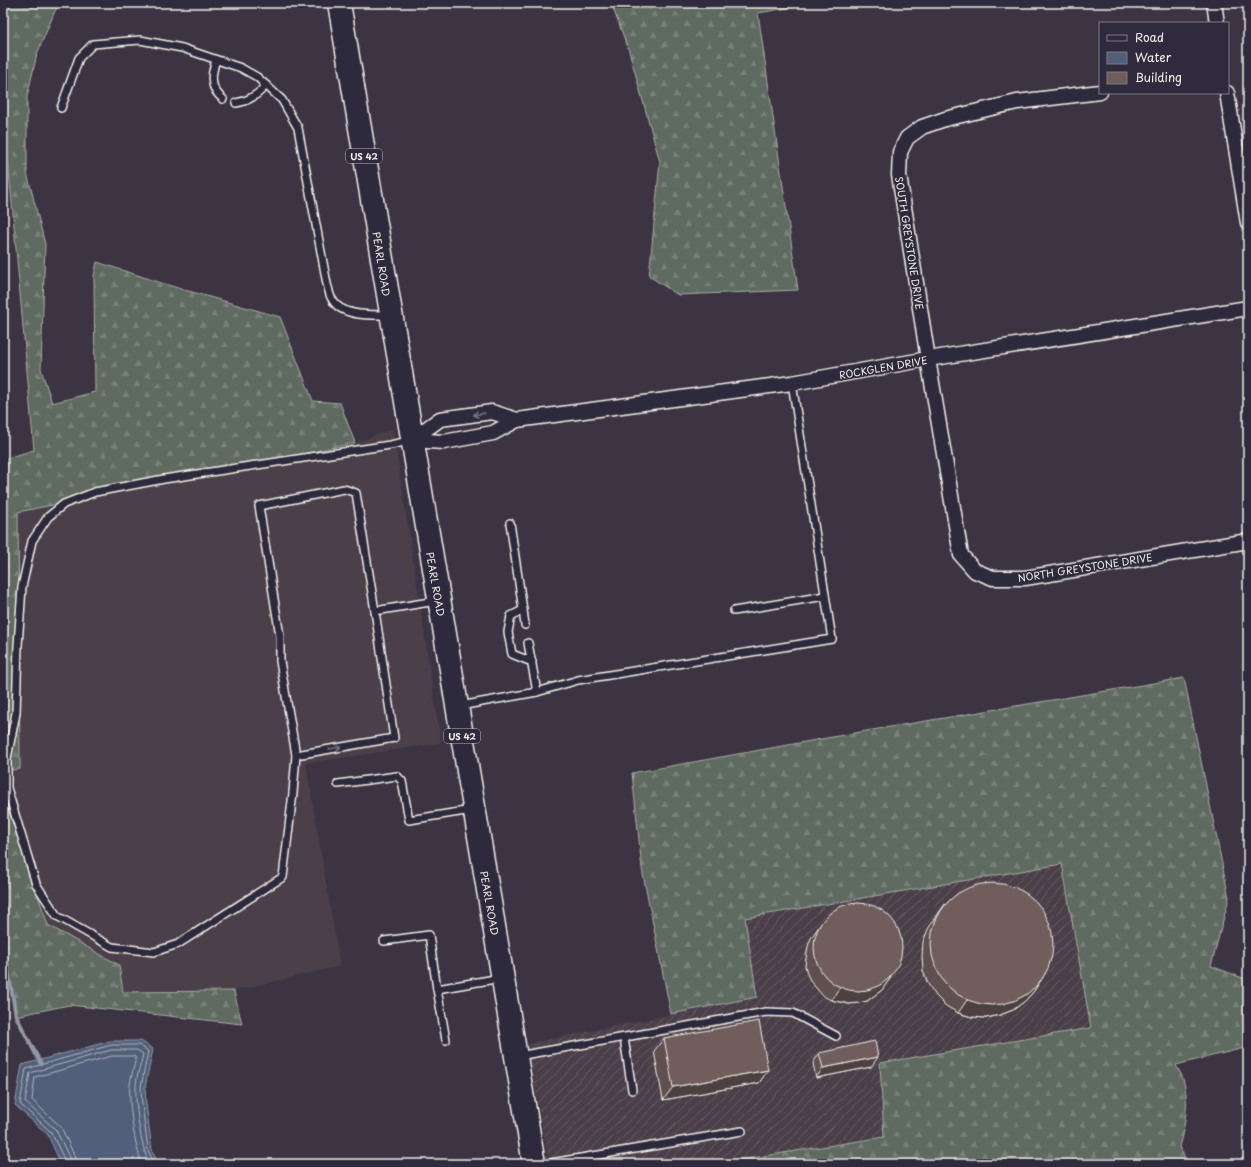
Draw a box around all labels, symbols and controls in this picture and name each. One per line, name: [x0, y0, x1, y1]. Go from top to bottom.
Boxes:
legend: [1099, 22, 1229, 94]
text: Road: [1135, 28, 1164, 46]
text: Water: [1135, 48, 1172, 66]
text: Building: [1135, 68, 1182, 86]
road number: US 42: [346, 149, 382, 163]
street label: SOUTH GREYSTONE DRIVE: [892, 175, 928, 311]
street label: PEARL ROAD: [370, 231, 394, 297]
street label: ROCKGLEN DRIVE: [838, 352, 928, 382]
one-way arrow: [473, 410, 486, 418]
street label: NORTH GREYSTONE DRIVE: [1017, 549, 1153, 585]
street label: PEARL ROAD: [423, 551, 449, 617]
road number: US 42: [444, 729, 480, 743]
one-way arrow: [328, 744, 341, 752]
street label: PEARL ROAD: [477, 870, 503, 936]

